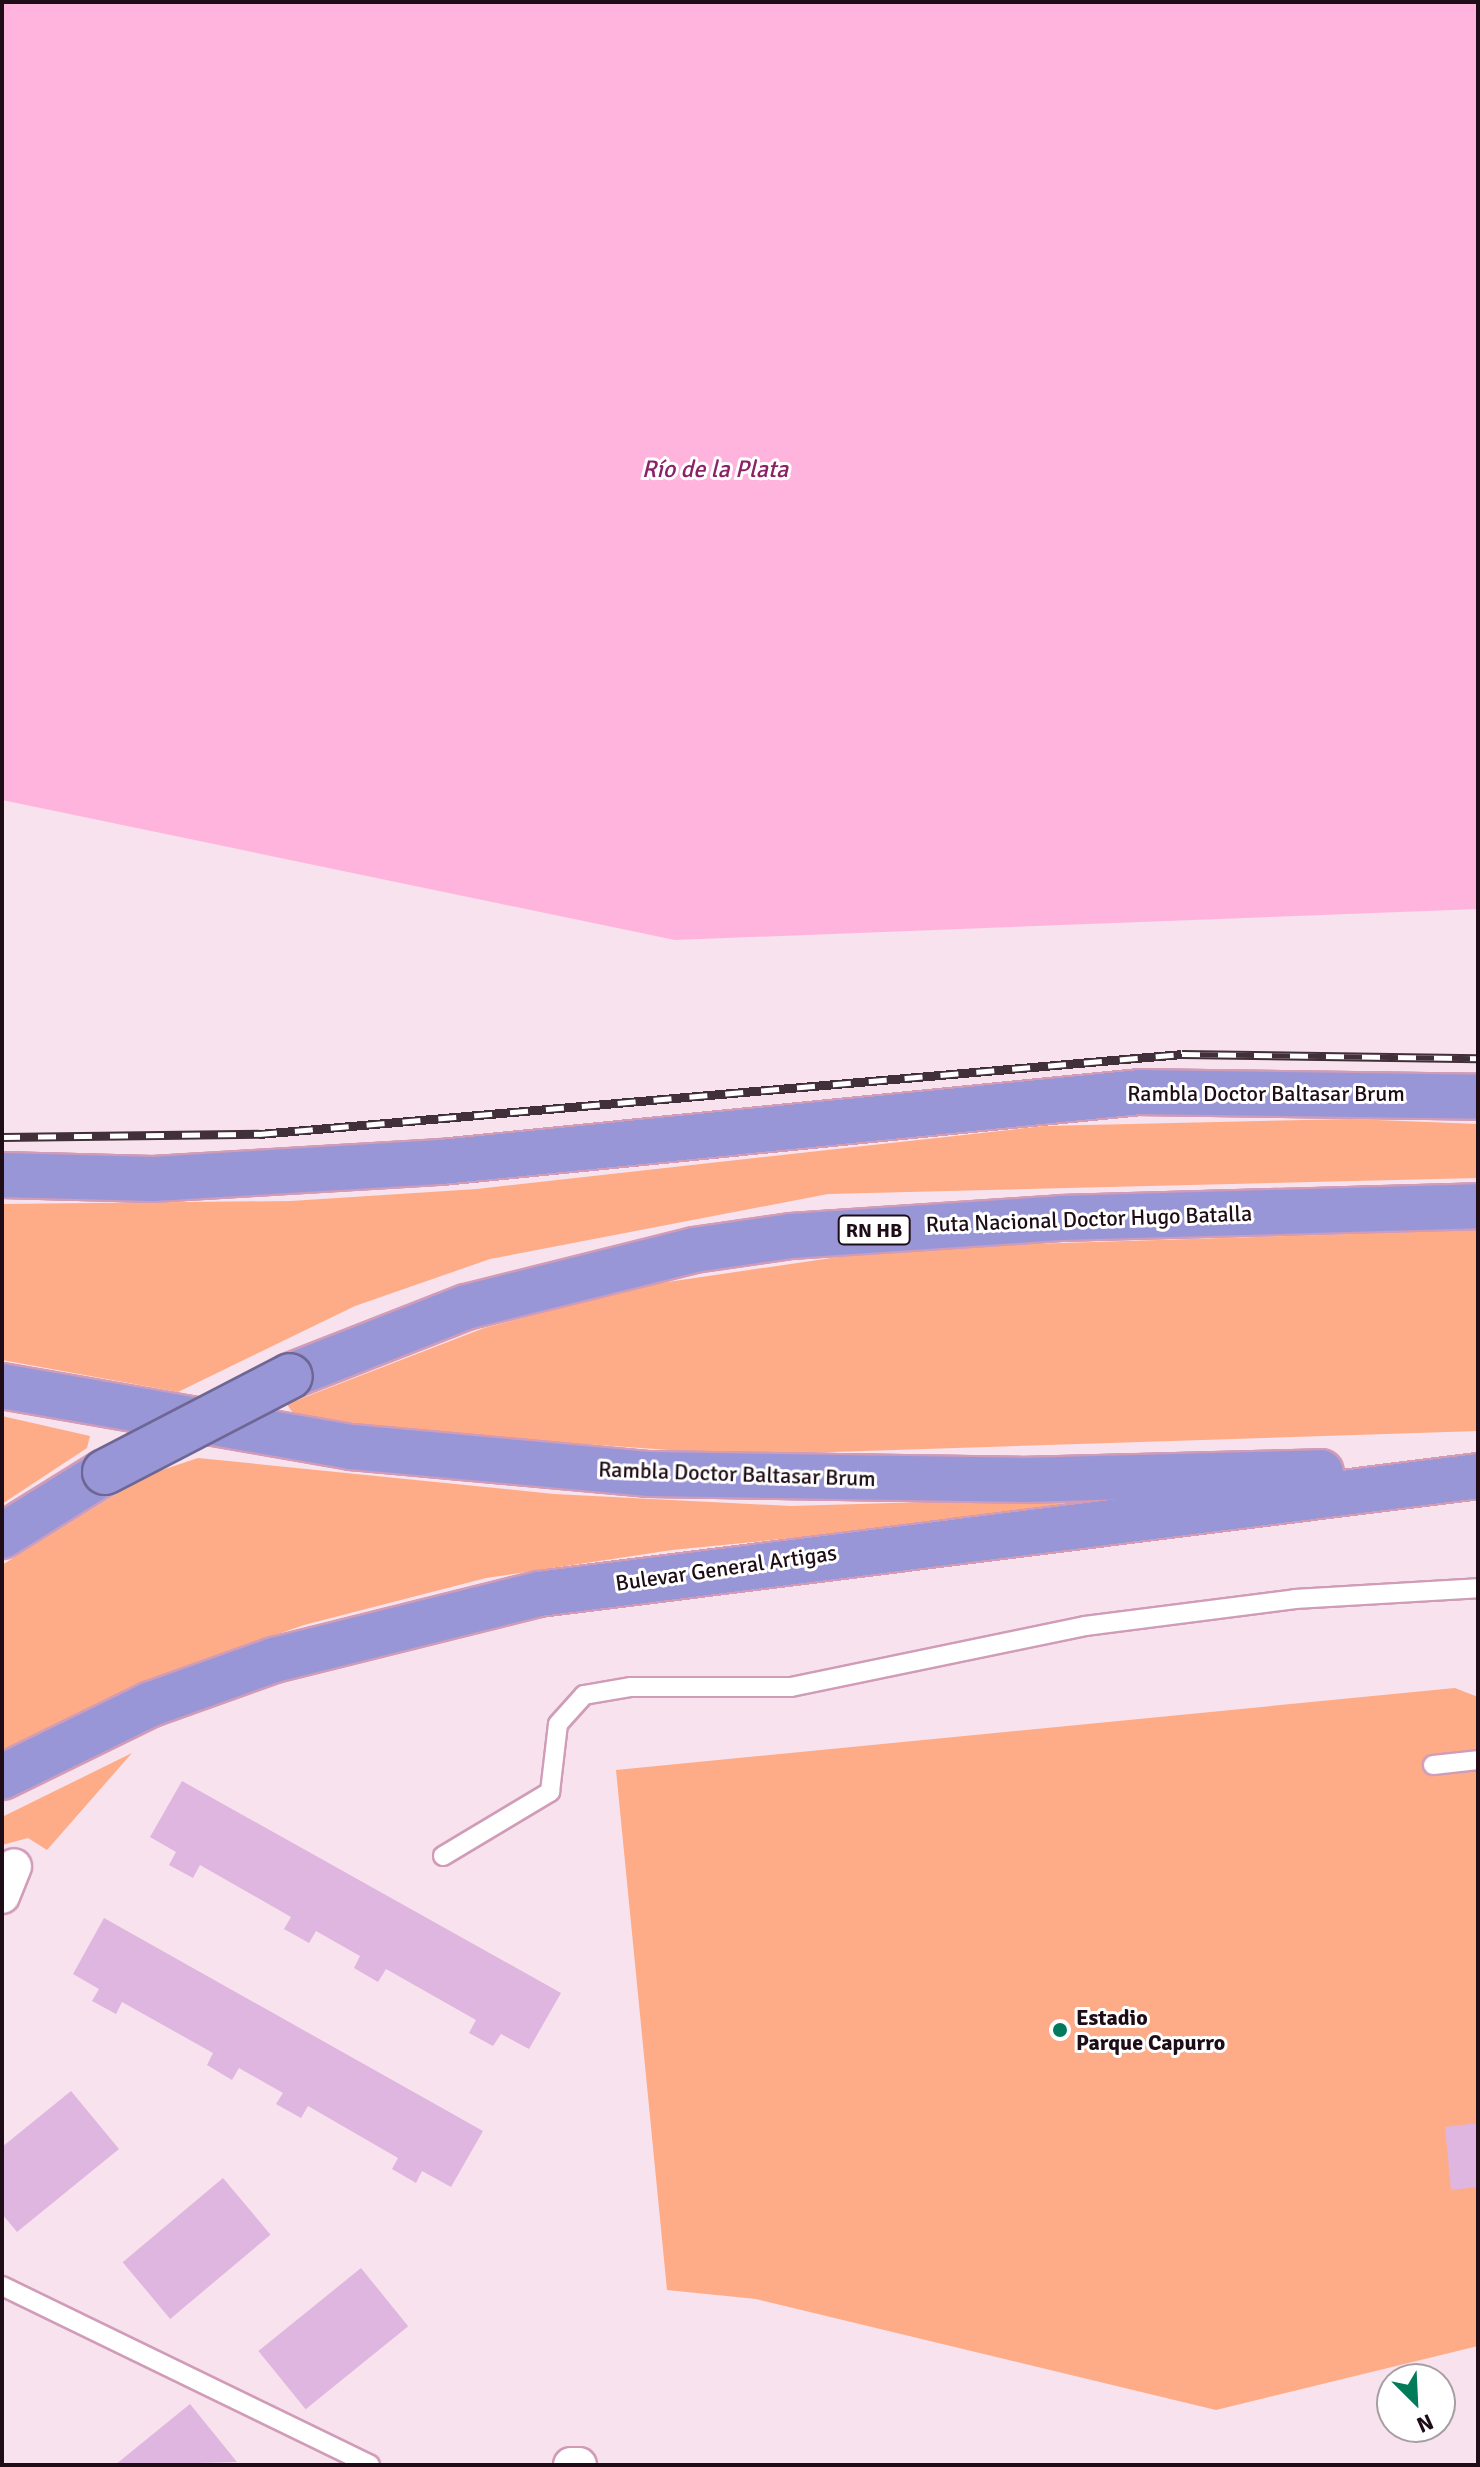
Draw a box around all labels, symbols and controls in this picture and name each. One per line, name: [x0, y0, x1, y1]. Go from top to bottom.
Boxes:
water label: Río de la Plata: [642, 456, 788, 484]
street label: Rambla Doctor Baltasar Brum: [1127, 1081, 1405, 1107]
street label: Ruta Nacional Doctor Hugo Batalla: [925, 1200, 1253, 1238]
road number: RN HB: [836, 1214, 912, 1246]
street label: Rambla Doctor Baltasar Brum: [598, 1456, 876, 1492]
street label: Bulevar General Artigas: [614, 1539, 838, 1597]
place label: Estadio Parque Capurro: [1076, 2004, 1225, 2056]
marker: Estadio Parque Capurro: [1051, 2021, 1069, 2039]
north arrow: [1376, 2363, 1456, 2443]
text: N: [1413, 2408, 1438, 2439]

